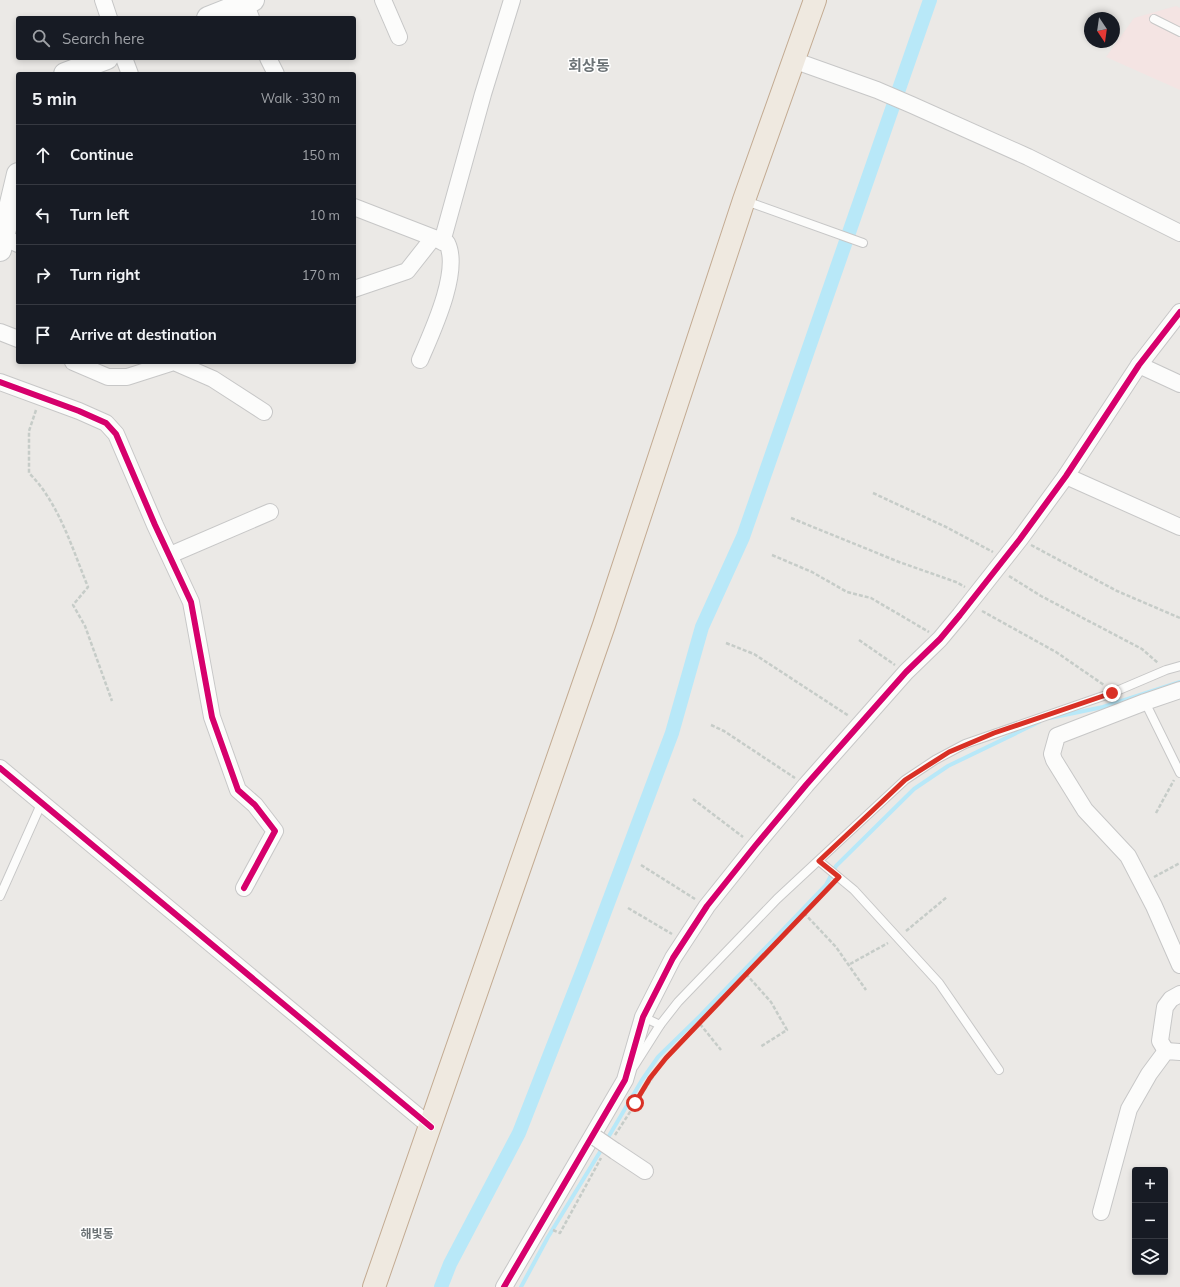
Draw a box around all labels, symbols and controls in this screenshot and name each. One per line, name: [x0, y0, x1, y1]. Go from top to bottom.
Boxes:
north arrow: [1084, 12, 1120, 48]
search box: [16, 16, 356, 60]
icon: search: [30, 27, 52, 49]
text: Search here: [62, 29, 144, 48]
district label: 회상동: [568, 56, 610, 75]
text: 5 min: [32, 88, 77, 109]
text: Walk · 330 m: [261, 90, 340, 106]
icon: ahead: [32, 144, 54, 166]
text: Continue: [70, 145, 133, 164]
text: 150 m: [302, 147, 340, 163]
icon: left: [32, 204, 54, 226]
text: Turn left: [70, 205, 129, 224]
text: 10 m: [310, 207, 340, 223]
icon: right: [32, 264, 54, 286]
text: Turn right: [70, 265, 140, 284]
text: 170 m: [302, 267, 340, 283]
icon: arrive: [32, 324, 54, 346]
text: Arrive at destination: [70, 325, 217, 344]
route end: [1103, 684, 1121, 702]
route start: [626, 1094, 644, 1112]
map controls: [1132, 1167, 1168, 1275]
button: +: [1132, 1167, 1168, 1203]
button: −: [1132, 1203, 1168, 1239]
district label: 해빛동: [80, 1226, 114, 1241]
button: layers: [1132, 1239, 1168, 1275]

